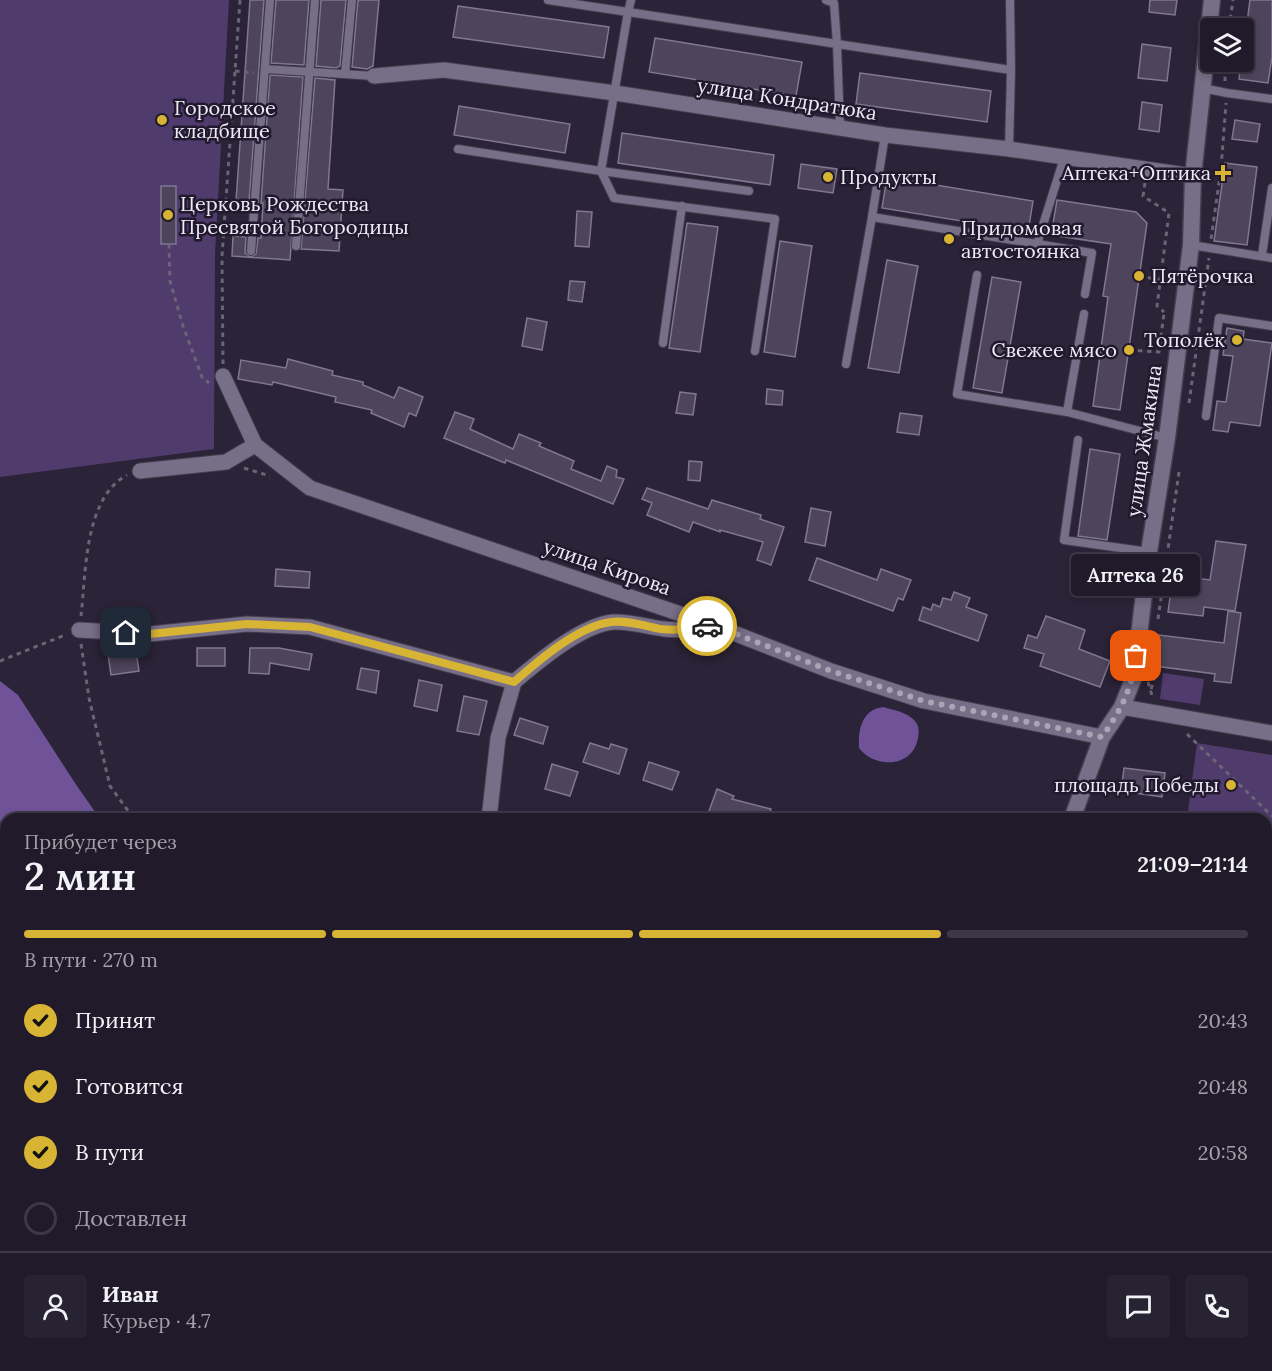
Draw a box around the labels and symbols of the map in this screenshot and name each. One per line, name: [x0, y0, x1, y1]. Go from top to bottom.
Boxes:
street label: улица Кондратюка: [695, 72, 879, 125]
place label: Городское кладбище: [174, 95, 276, 143]
marker: Городское кладбище: [155, 113, 169, 127]
place label: Аптека+Оптика: [1061, 160, 1211, 185]
place label: Продукты: [840, 164, 937, 189]
marker: Аптека+Оптика: [1216, 166, 1230, 180]
marker: Продукты: [821, 170, 835, 184]
place label: Церковь Рождества Пресвятой Богородицы: [180, 191, 409, 239]
marker: Церковь Рождества Пресвятой Богородицы: [161, 208, 175, 222]
place label: Придомовая автостоянка: [961, 215, 1082, 263]
marker: Придомовая автостоянка: [942, 232, 956, 246]
place label: Пятёрочка: [1151, 263, 1254, 288]
marker: Пятёрочка: [1132, 269, 1146, 283]
place label: Тополёк: [1144, 327, 1225, 352]
marker: Тополёк: [1230, 333, 1244, 347]
place label: Свежее мясо: [992, 337, 1117, 362]
marker: Свежее мясо: [1122, 343, 1136, 357]
street label: улица Жмакина: [1120, 363, 1167, 519]
street label: улица Кирова: [540, 533, 674, 600]
callout: Аптека 26: [1072, 554, 1200, 596]
courier: [677, 596, 737, 656]
pin: [100, 607, 151, 658]
pin: [1110, 630, 1161, 681]
place label: площадь Победы: [1054, 772, 1219, 797]
marker: площадь Победы: [1224, 778, 1238, 792]

